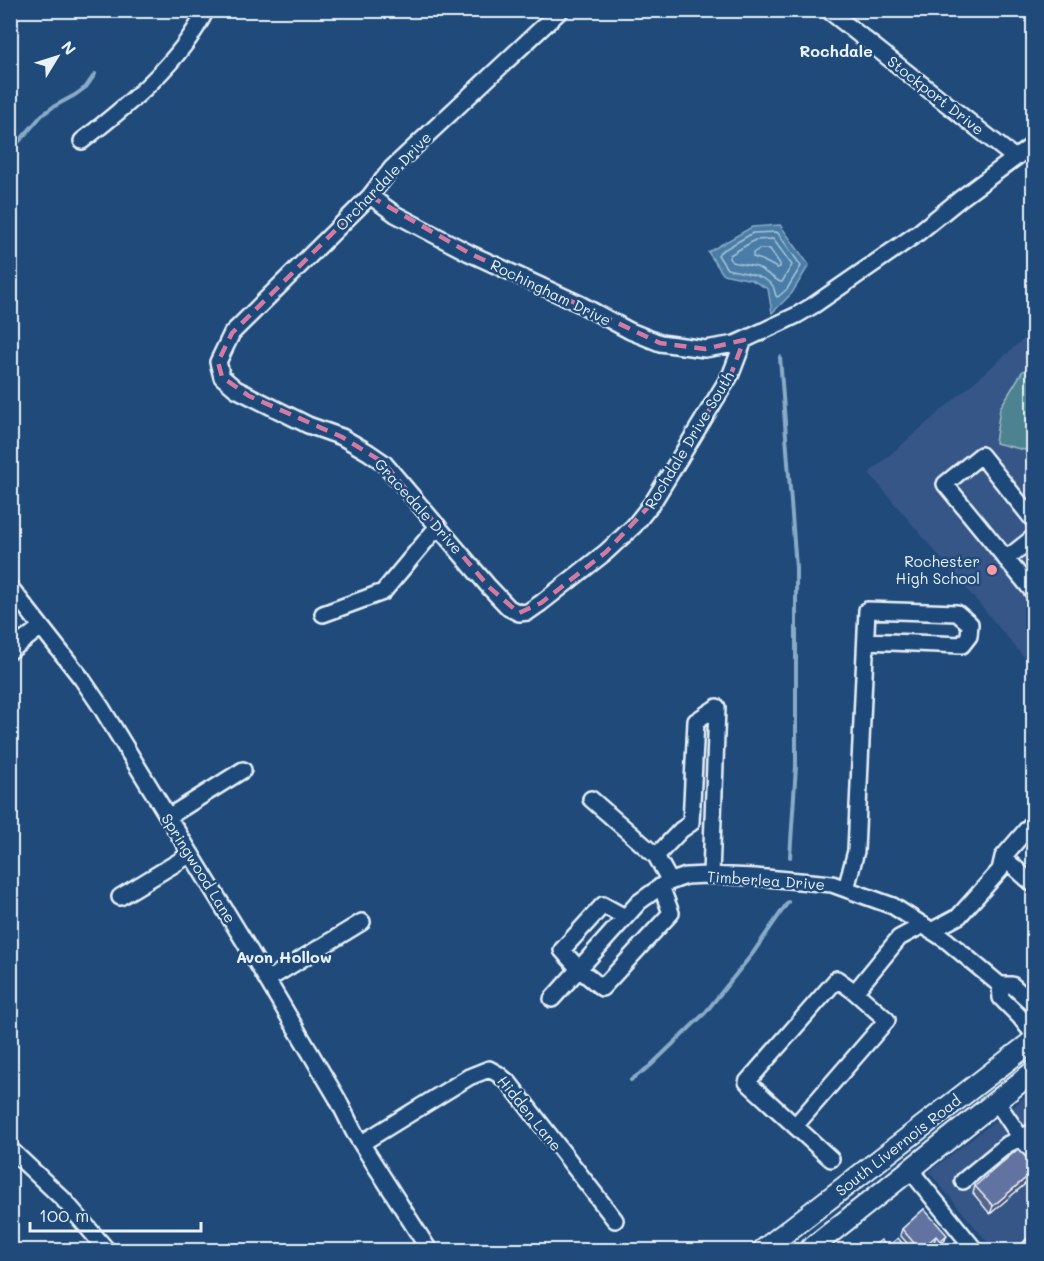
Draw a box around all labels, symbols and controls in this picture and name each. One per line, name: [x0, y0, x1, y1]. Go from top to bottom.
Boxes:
north arrow: [27, 27, 87, 87]
text: N: [57, 36, 81, 59]
district label: Rochdale: [799, 40, 873, 61]
street label: Stockport Drive: [884, 51, 988, 139]
street label: Orchardale Drive: [331, 127, 435, 235]
street label: Rochingham Drive: [487, 254, 615, 330]
street label: Rochdale Drive South: [640, 367, 738, 513]
street label: Gracedale Drive: [371, 454, 467, 558]
place label: Rochester High School: [895, 551, 980, 588]
marker: Rochester High School: [985, 563, 999, 577]
street label: Springwood Lane: [157, 810, 241, 926]
street label: Timberlea Drive: [706, 866, 826, 894]
district label: Avon Hollow: [236, 946, 332, 967]
street label: Hidden Lane: [493, 1071, 567, 1155]
street label: South Livernois Road: [831, 1090, 965, 1200]
scale bar: [30, 1195, 201, 1233]
text: 100 m: [39, 1203, 89, 1227]

